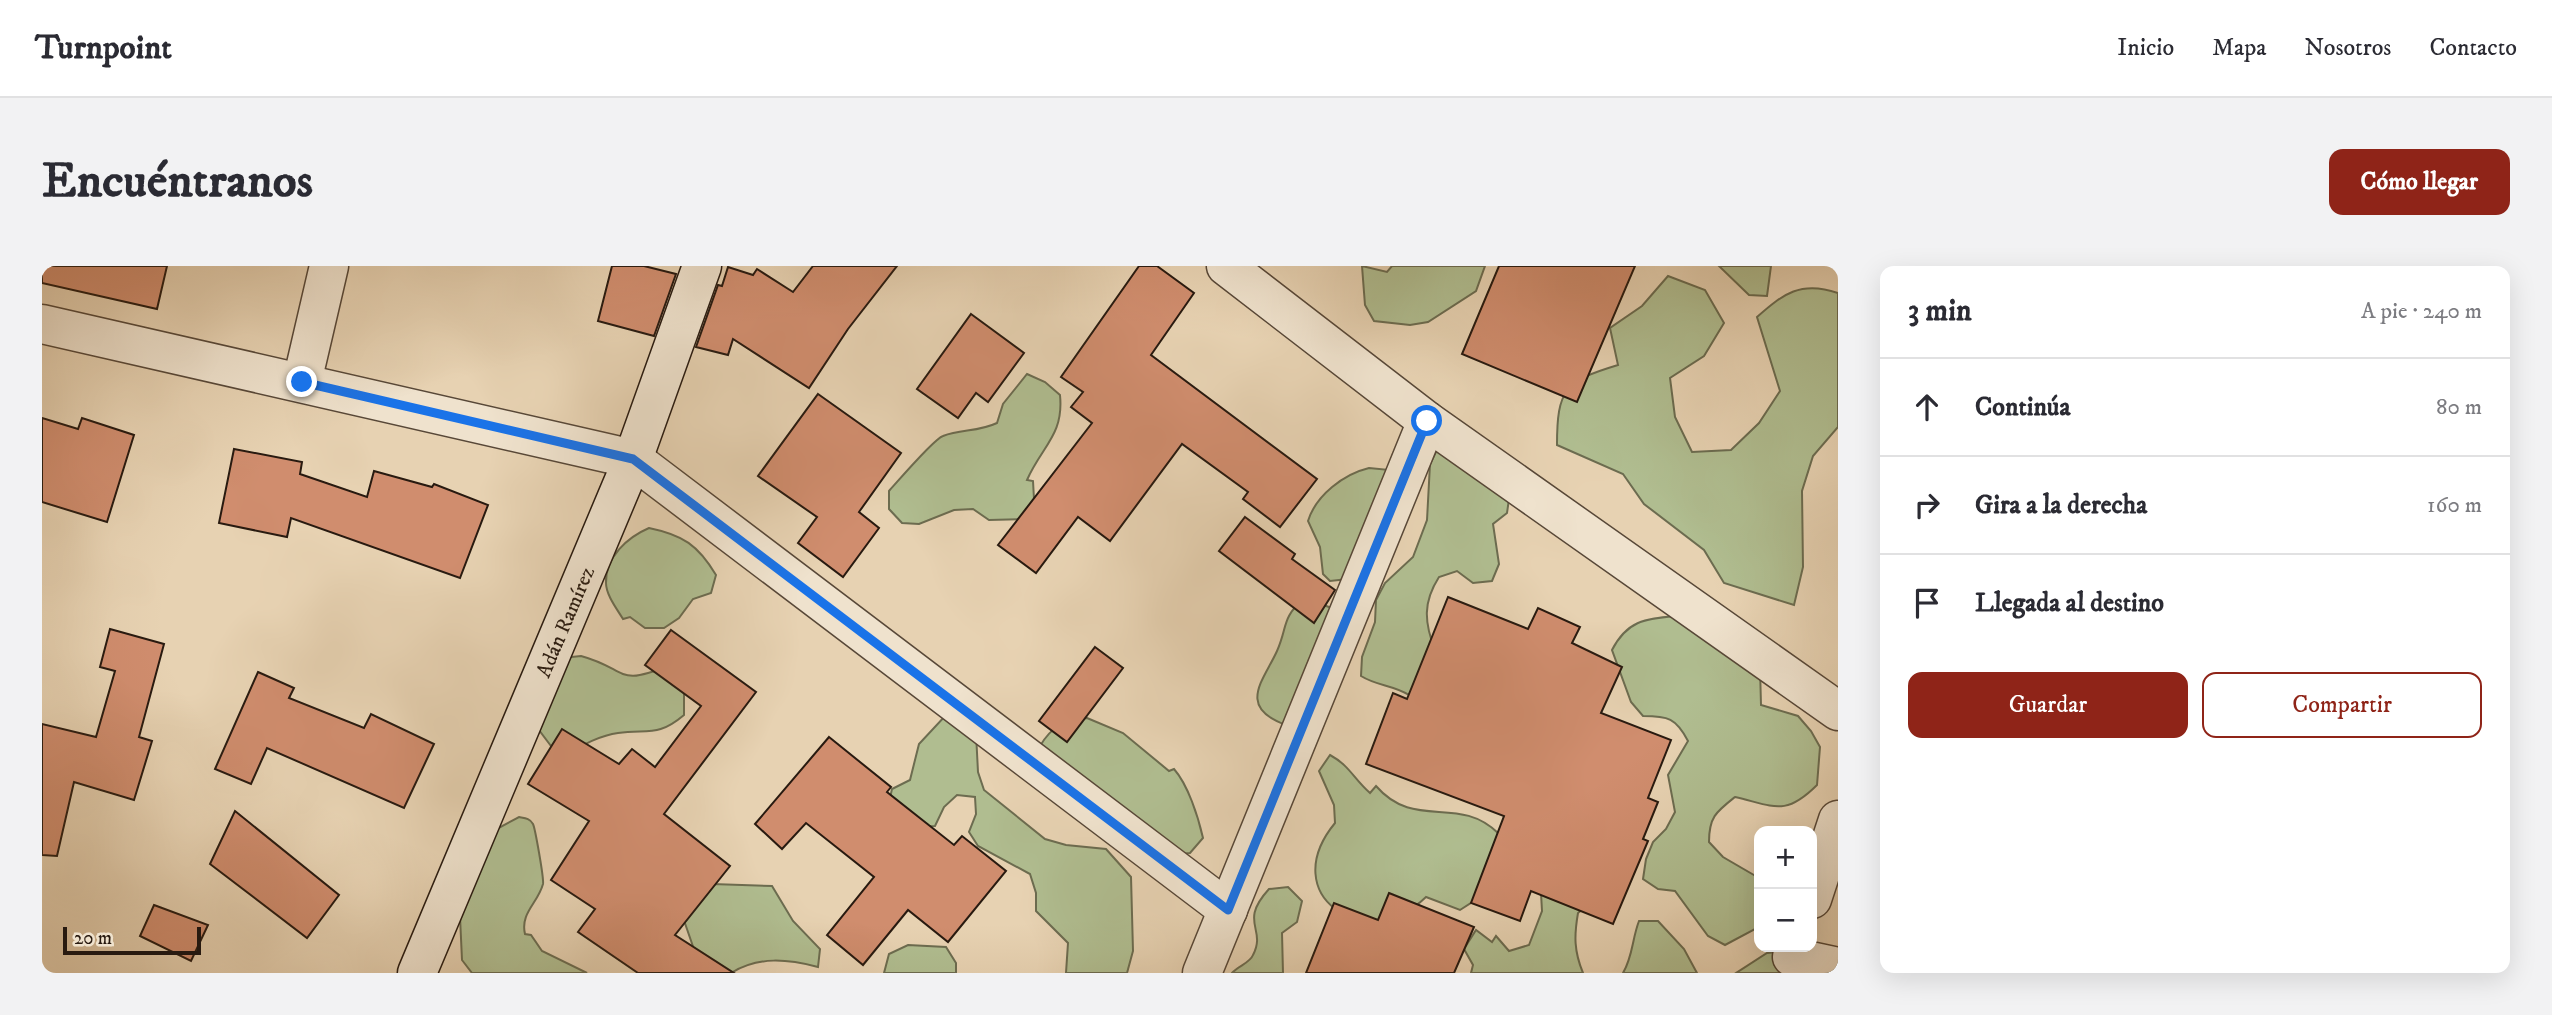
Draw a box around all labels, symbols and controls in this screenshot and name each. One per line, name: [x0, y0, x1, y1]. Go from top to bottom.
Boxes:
text: Turnpoint: [35, 28, 172, 69]
text: Inicio: [2117, 33, 2174, 63]
text: Mapa: [2212, 33, 2267, 63]
text: Nosotros: [2305, 33, 2391, 63]
text: Contacto: [2429, 33, 2517, 63]
button: Cómo llegar: [2329, 149, 2510, 215]
text: Encuéntranos: [42, 151, 313, 213]
text: 3 min: [1908, 293, 1972, 330]
text: A pie · 240 m: [2361, 297, 2482, 326]
route end: [286, 366, 317, 397]
icon: ahead: [1908, 388, 1946, 426]
text: Continúa: [1975, 391, 2070, 424]
text: 80 m: [2436, 393, 2482, 422]
route start: [1411, 405, 1442, 436]
icon: right: [1908, 486, 1946, 524]
text: Gira a la derecha: [1975, 489, 2147, 522]
text: 160 m: [2427, 491, 2482, 520]
street label: Adán Ramírez: [531, 563, 601, 682]
icon: arrive: [1908, 584, 1946, 622]
text: Llegada al destino: [1975, 587, 2164, 620]
button: Guardar: [1908, 672, 2188, 738]
button: Compartir: [2202, 672, 2482, 738]
map controls: [1754, 826, 1817, 952]
button: +: [1754, 826, 1817, 889]
button: −: [1754, 889, 1817, 952]
scale bar: [63, 924, 201, 956]
text: 20 m: [74, 927, 112, 950]

